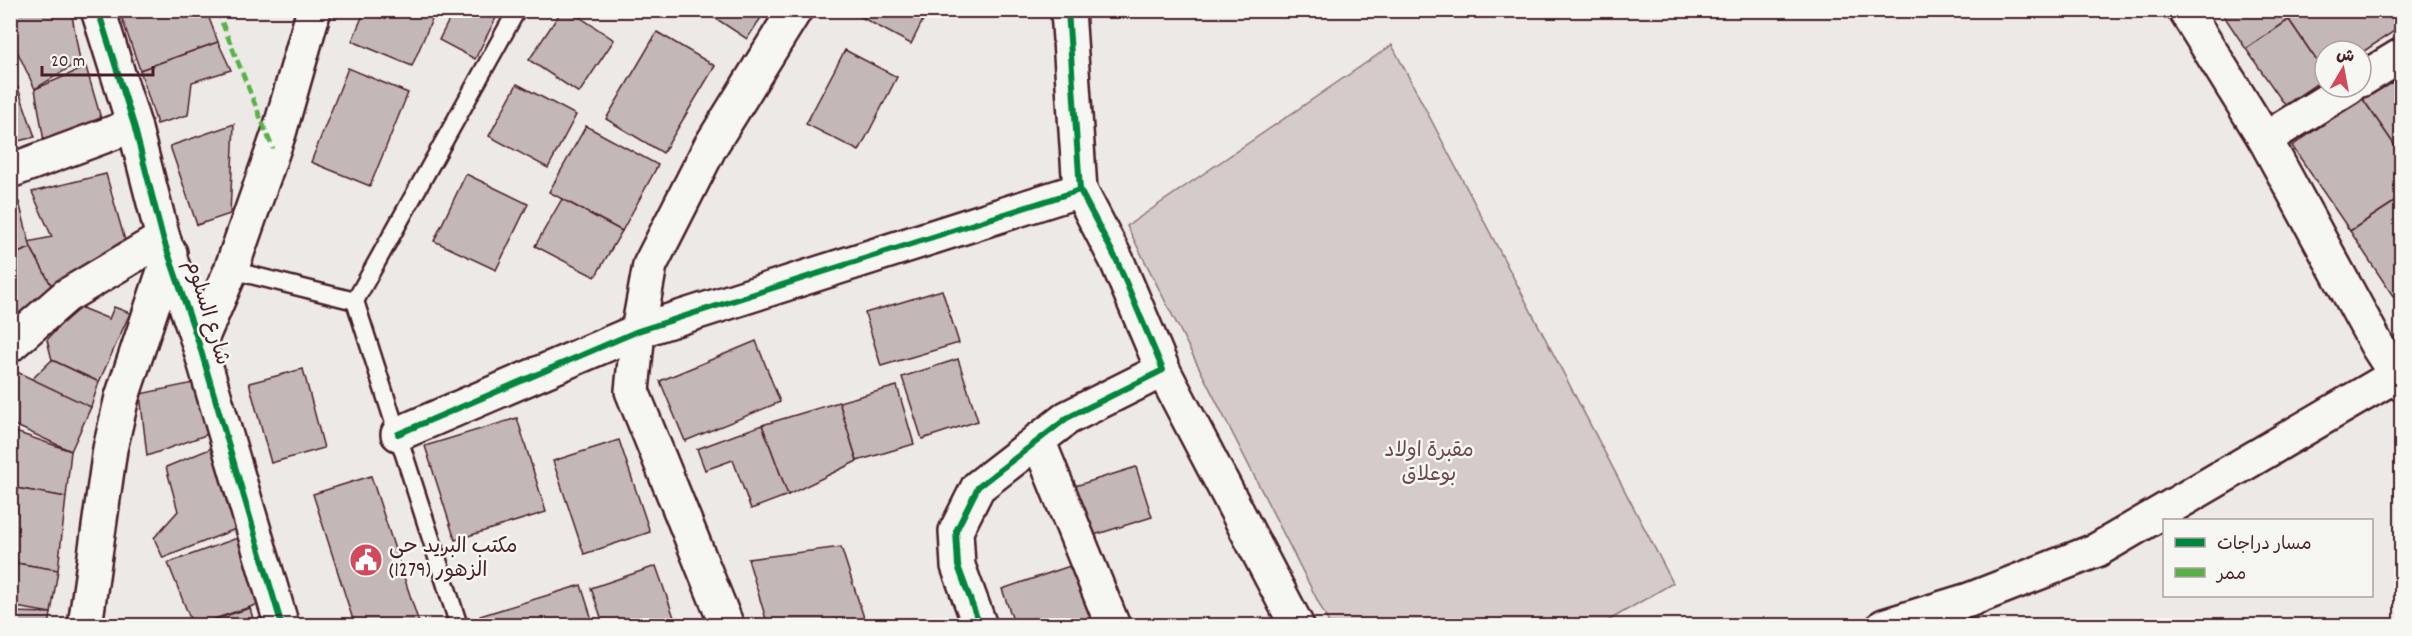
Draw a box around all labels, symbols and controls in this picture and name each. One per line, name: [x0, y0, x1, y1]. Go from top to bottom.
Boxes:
scale bar: [42, 39, 153, 77]
north arrow: [2313, 39, 2373, 99]
text: ش: [2335, 44, 2356, 70]
text: 20 m: [51, 50, 85, 75]
street label: شارع السلوم: [176, 257, 236, 369]
park label: مقبرة اولاد بوعلاق: [1384, 437, 1474, 491]
legend: [2163, 519, 2373, 597]
place label: مكتب البريد حي الزهور (1279): [389, 533, 518, 587]
text: مسار دراجات: [2217, 533, 2312, 558]
public building icon: مكتب البريد حي الزهور (1279): [348, 542, 384, 578]
text: ممر: [2215, 563, 2246, 588]

